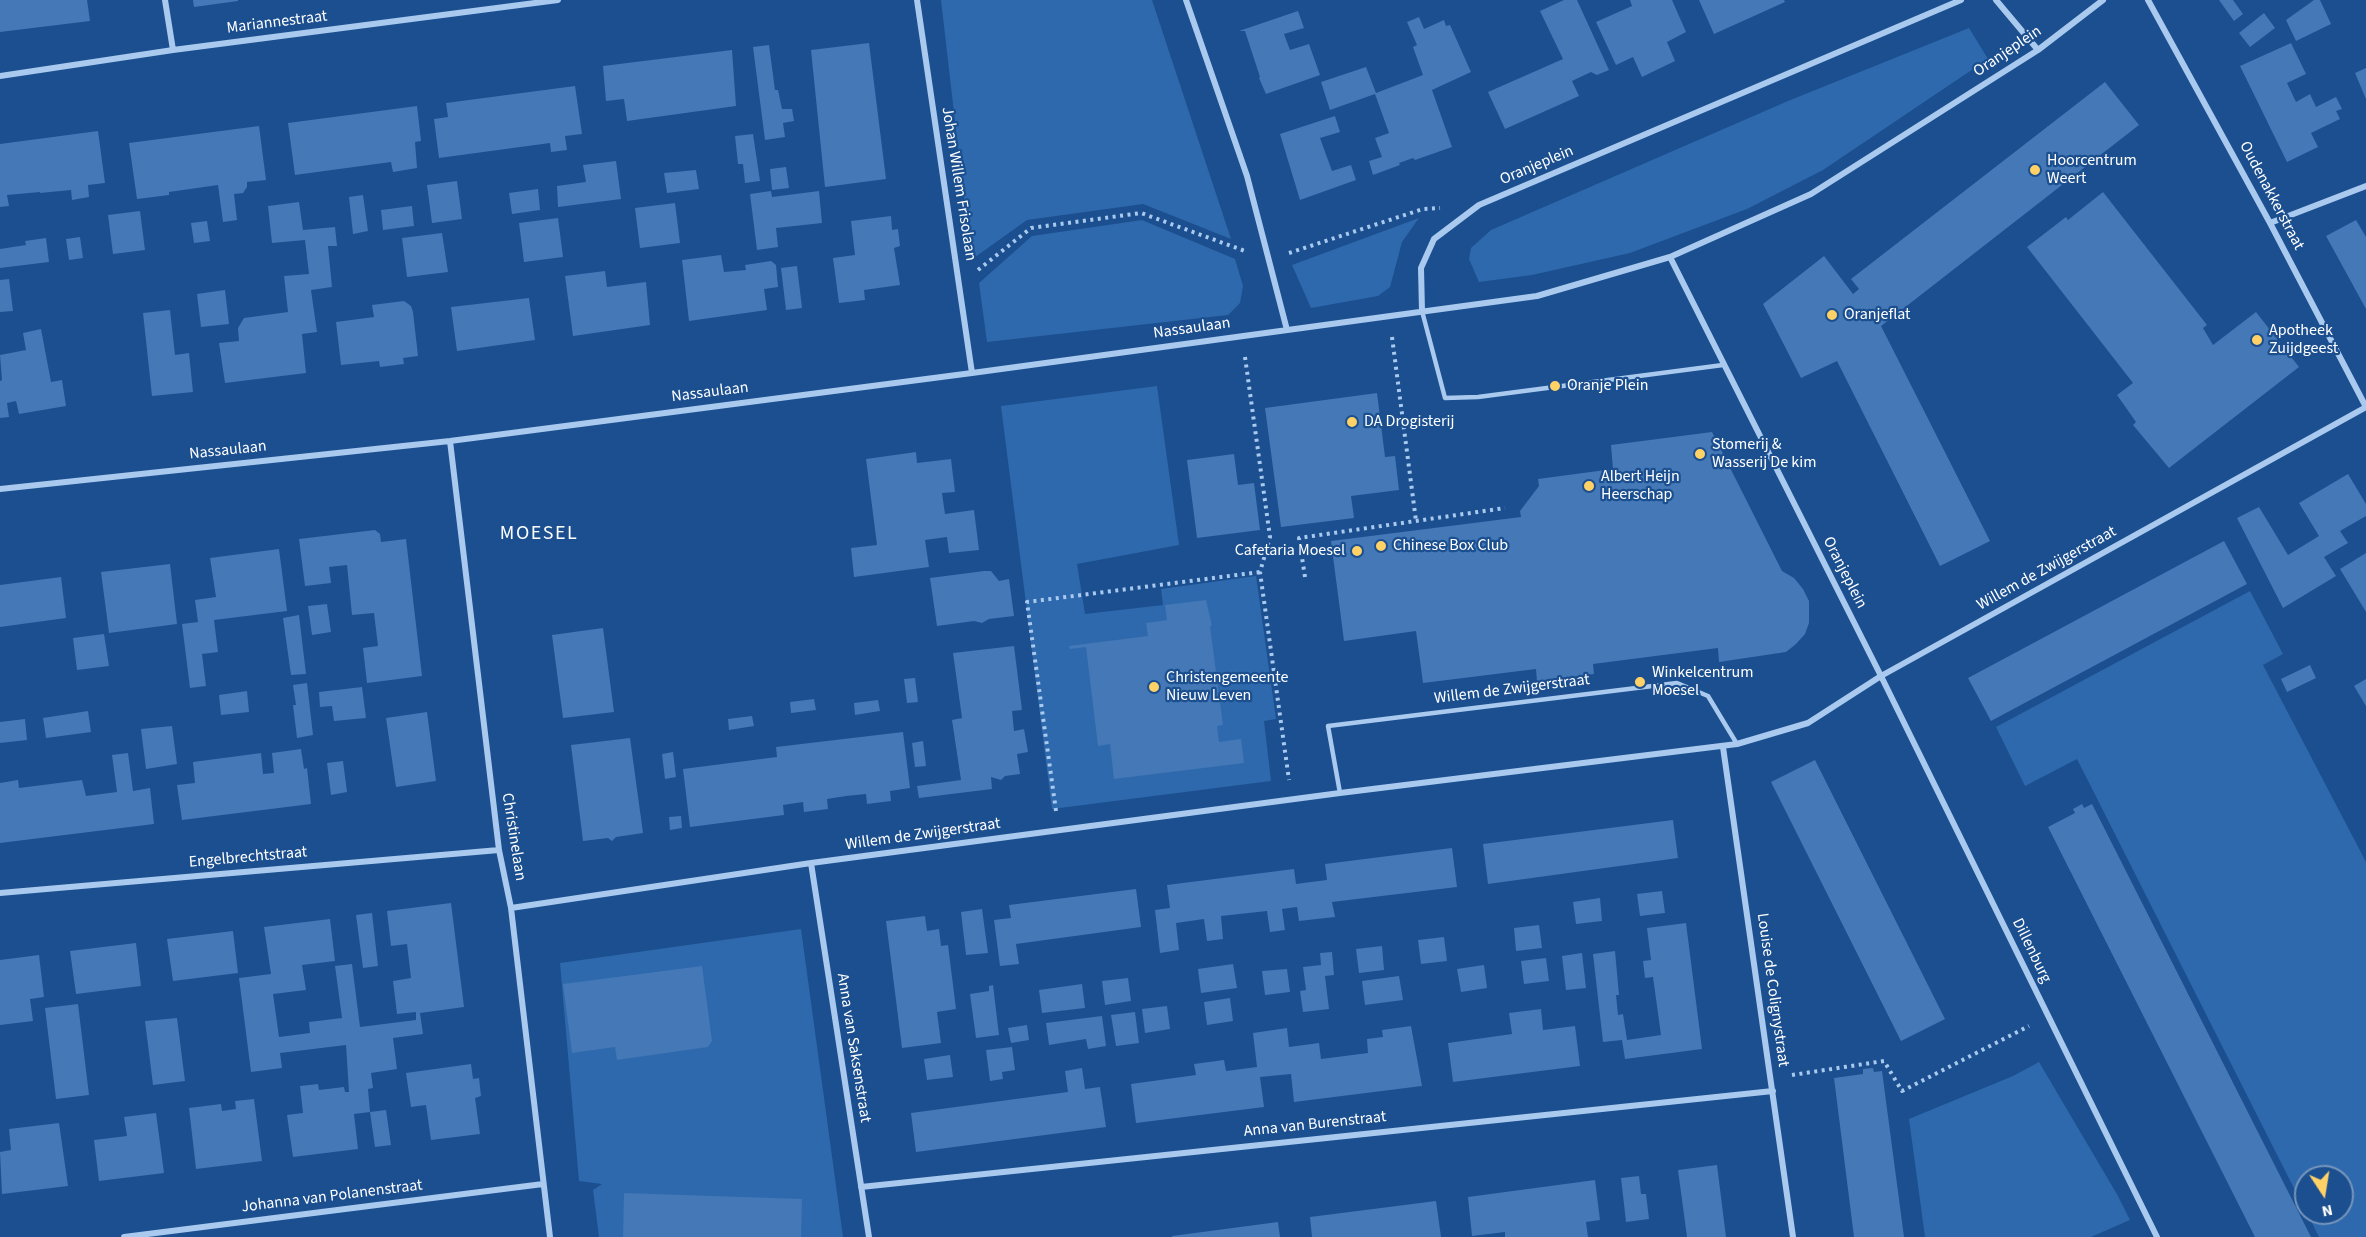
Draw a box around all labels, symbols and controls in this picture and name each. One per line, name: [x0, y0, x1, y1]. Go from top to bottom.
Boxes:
street label: Mariannestraat: [226, 7, 328, 39]
street label: Oranjeplein: [1970, 22, 2046, 82]
street label: Johan Willem Frisolaan: [936, 106, 980, 262]
street label: Oudenakkerstraat: [2234, 138, 2308, 254]
street label: Oranjeplein: [1497, 142, 1577, 190]
place label: Hoorcentrum Weert: [2047, 151, 2137, 189]
marker: Hoorcentrum Weert: [2028, 163, 2042, 177]
place label: Oranjeflat: [1844, 305, 1910, 325]
marker: Oranjeflat: [1825, 308, 1839, 322]
street label: Nassaulaan: [1152, 314, 1232, 344]
place label: Apotheek Zuijdgeest: [2269, 321, 2338, 359]
marker: Apotheek Zuijdgeest: [2250, 333, 2264, 347]
place label: Oranje Plein: [1567, 376, 1648, 396]
street label: Nassaulaan: [670, 379, 750, 407]
marker: Oranje Plein: [1548, 379, 1562, 393]
place label: DA Drogisterij: [1364, 412, 1454, 432]
marker: DA Drogisterij: [1345, 415, 1359, 429]
place label: Stomerij & Wasserij De kim: [1712, 435, 1816, 473]
street label: Nassaulaan: [188, 437, 268, 465]
marker: Stomerij & Wasserij De kim: [1693, 447, 1707, 461]
place label: Albert Heijn Heerschap: [1601, 467, 1680, 505]
marker: Albert Heijn Heerschap: [1582, 479, 1596, 493]
district label: MOESEL: [500, 523, 578, 547]
street label: Willem de Zwijgerstraat: [1974, 523, 2120, 615]
street label: Oranjeplein: [1818, 534, 1870, 612]
place label: Chinese Box Club: [1393, 536, 1508, 556]
marker: Chinese Box Club: [1374, 539, 1388, 553]
place label: Cafetaria Moesel: [1235, 541, 1345, 561]
marker: Cafetaria Moesel: [1350, 544, 1364, 558]
place label: Winkelcentrum Moesel: [1652, 663, 1753, 701]
place label: Christengemeente Nieuw Leven: [1166, 668, 1288, 706]
street label: Willem de Zwijgerstraat: [1433, 671, 1591, 709]
marker: Winkelcentrum Moesel: [1633, 675, 1647, 689]
marker: Christengemeente Nieuw Leven: [1147, 680, 1161, 694]
street label: Christinelaan: [497, 792, 529, 882]
street label: Willem de Zwijgerstraat: [844, 815, 1002, 855]
street label: Engelbrechtstraat: [188, 843, 308, 873]
street label: Louise de Colignystraat: [1752, 912, 1792, 1068]
street label: Dillenburg: [2007, 915, 2055, 987]
street label: Anna van Saksenstraat: [832, 972, 874, 1124]
street label: Anna van Burenstraat: [1243, 1108, 1387, 1142]
north arrow: [2294, 1165, 2354, 1225]
street label: Johanna van Polanenstraat: [240, 1176, 424, 1218]
text: N: [2320, 1199, 2335, 1223]

